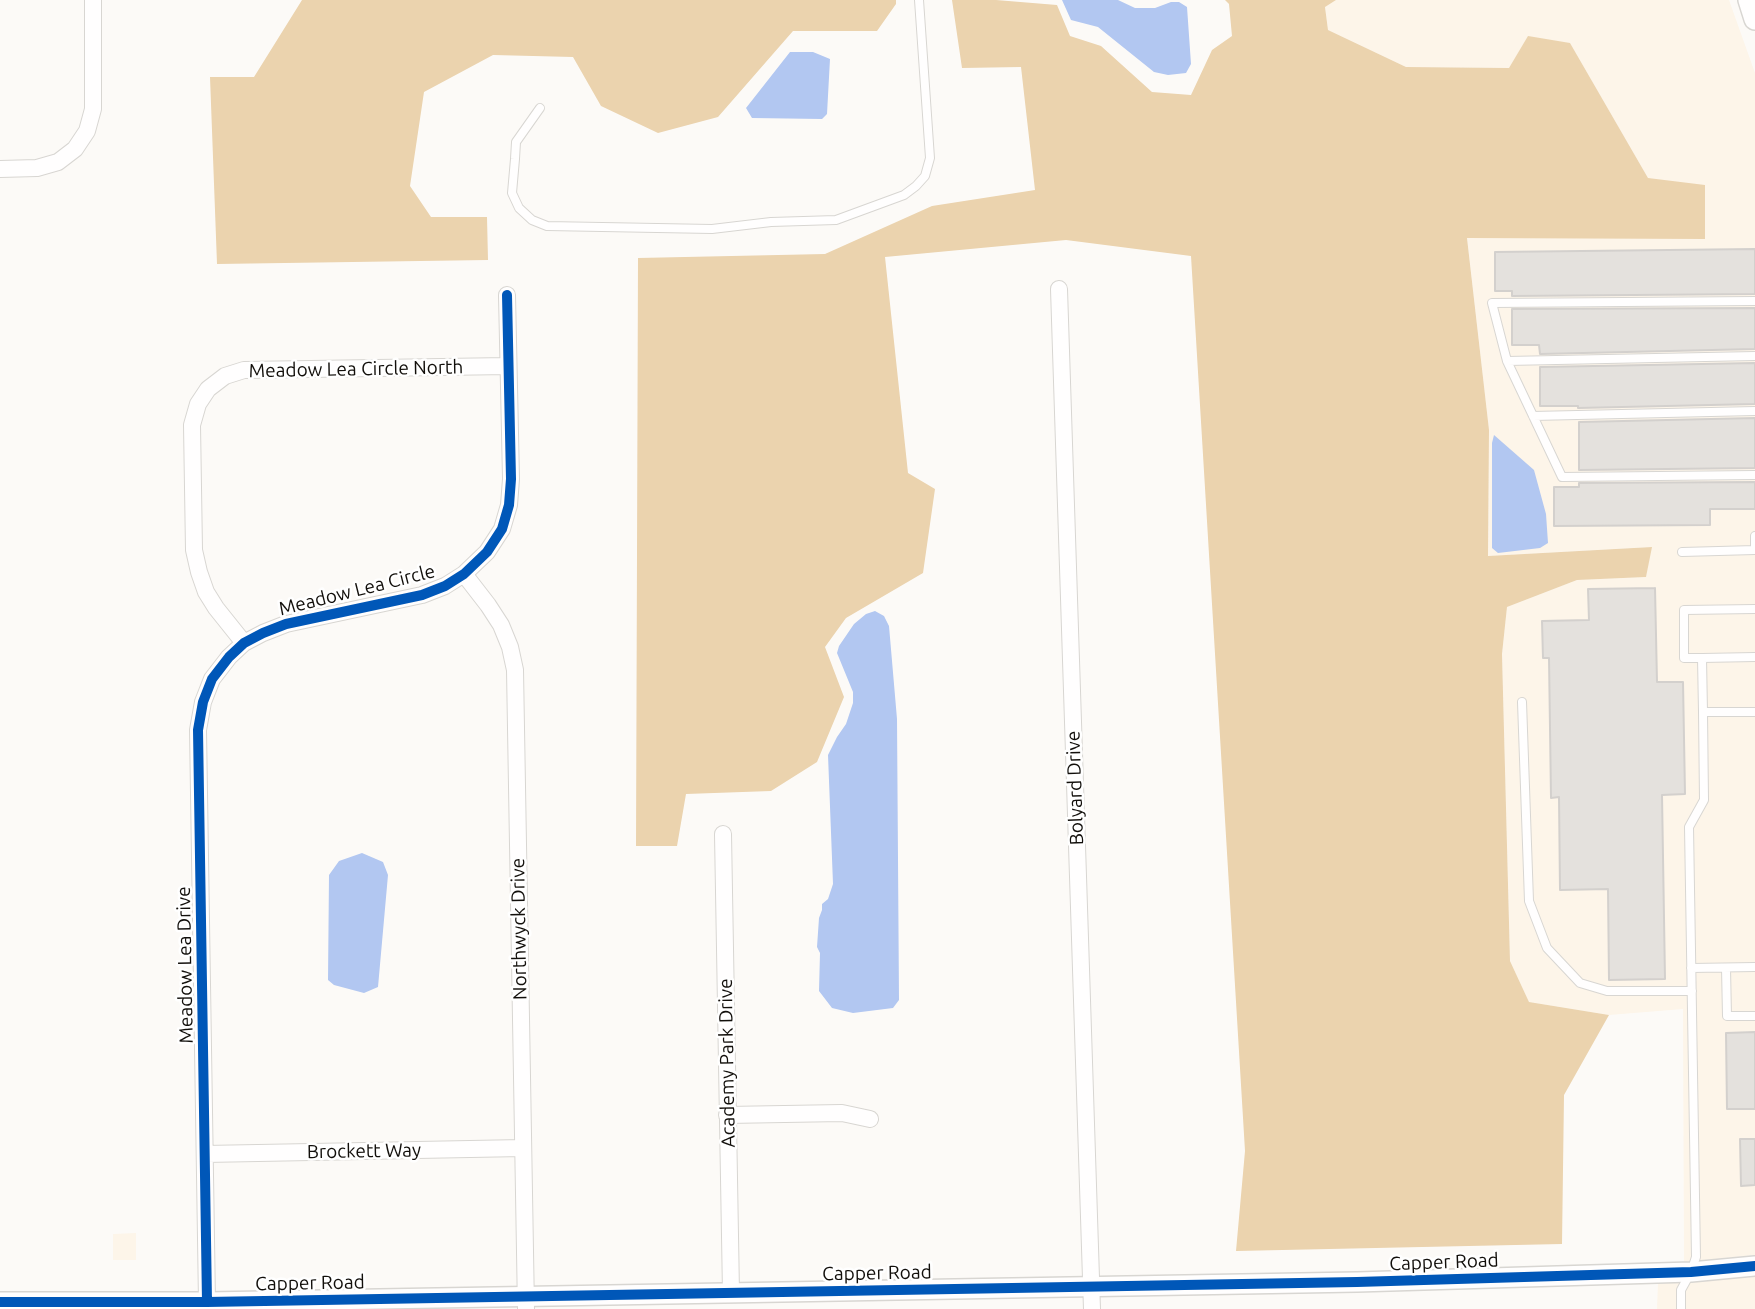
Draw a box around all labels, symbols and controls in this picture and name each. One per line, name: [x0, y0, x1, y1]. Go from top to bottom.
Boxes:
street label: Meadow Lea Circle North: [248, 356, 464, 382]
street label: Meadow Lea Circle: [277, 560, 437, 620]
street label: Bolyard Drive: [1062, 730, 1088, 846]
street label: Northwyck Drive: [506, 858, 532, 1000]
street label: Meadow Lea Drive: [172, 886, 198, 1044]
street label: Academy Park Drive: [714, 978, 740, 1148]
street label: Brockett Way: [307, 1139, 421, 1163]
street label: Capper Road: [1389, 1249, 1499, 1275]
street label: Capper Road: [822, 1261, 932, 1285]
street label: Capper Road: [255, 1271, 365, 1295]

